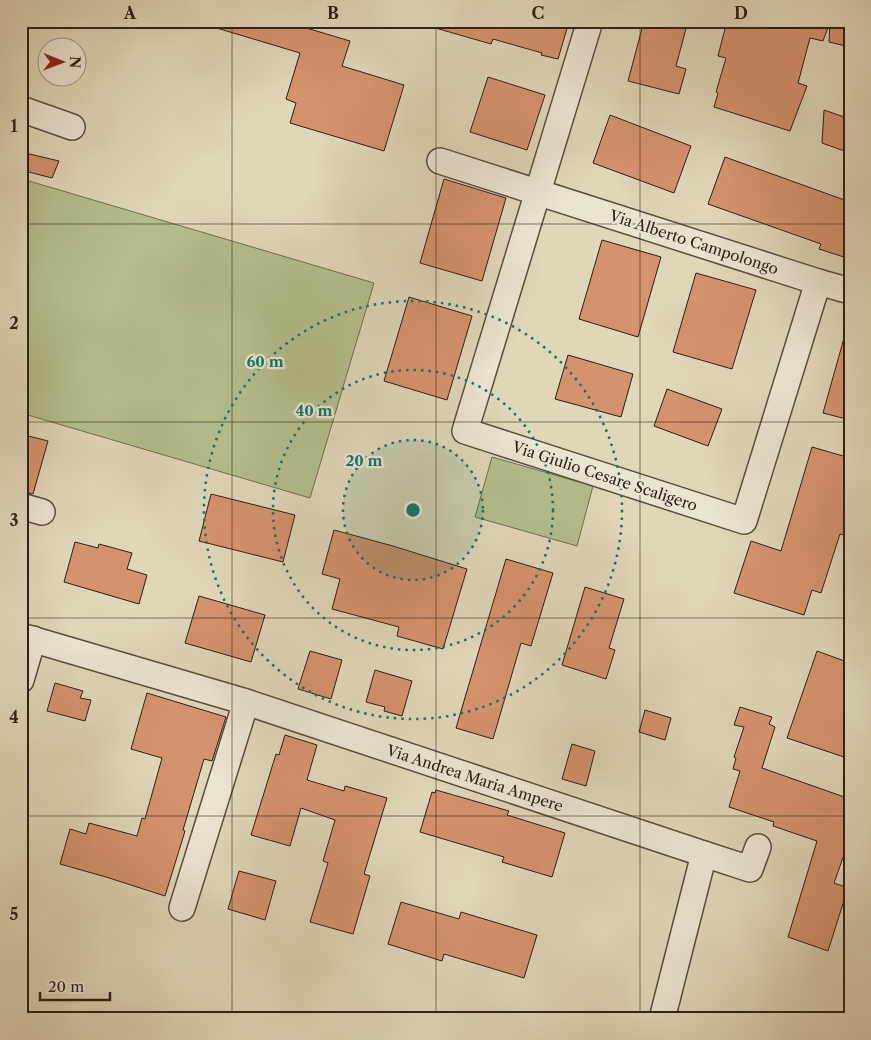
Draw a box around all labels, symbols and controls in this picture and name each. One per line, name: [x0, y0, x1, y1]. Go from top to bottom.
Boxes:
text: A: [123, 3, 137, 23]
text: B: [327, 3, 339, 23]
text: C: [532, 3, 544, 23]
text: D: [734, 3, 748, 23]
north arrow: [38, 38, 88, 88]
text: N: [66, 56, 84, 68]
text: 1: [10, 116, 18, 136]
street label: Via Alberto Campolongo: [606, 205, 781, 278]
text: 2: [9, 313, 19, 333]
text: 60 m: [246, 352, 284, 371]
text: 40 m: [295, 401, 333, 420]
street label: Via Giulio Cesare Scaligero: [509, 437, 700, 515]
text: 20 m: [345, 451, 383, 470]
centre of rings: [404, 501, 422, 519]
text: 3: [9, 510, 19, 530]
text: 4: [9, 707, 19, 727]
street label: Via Andrea Maria Ampere: [383, 740, 566, 816]
text: 5: [10, 904, 19, 924]
scale bar: [40, 970, 110, 1002]
text: 20 m: [48, 977, 84, 996]

